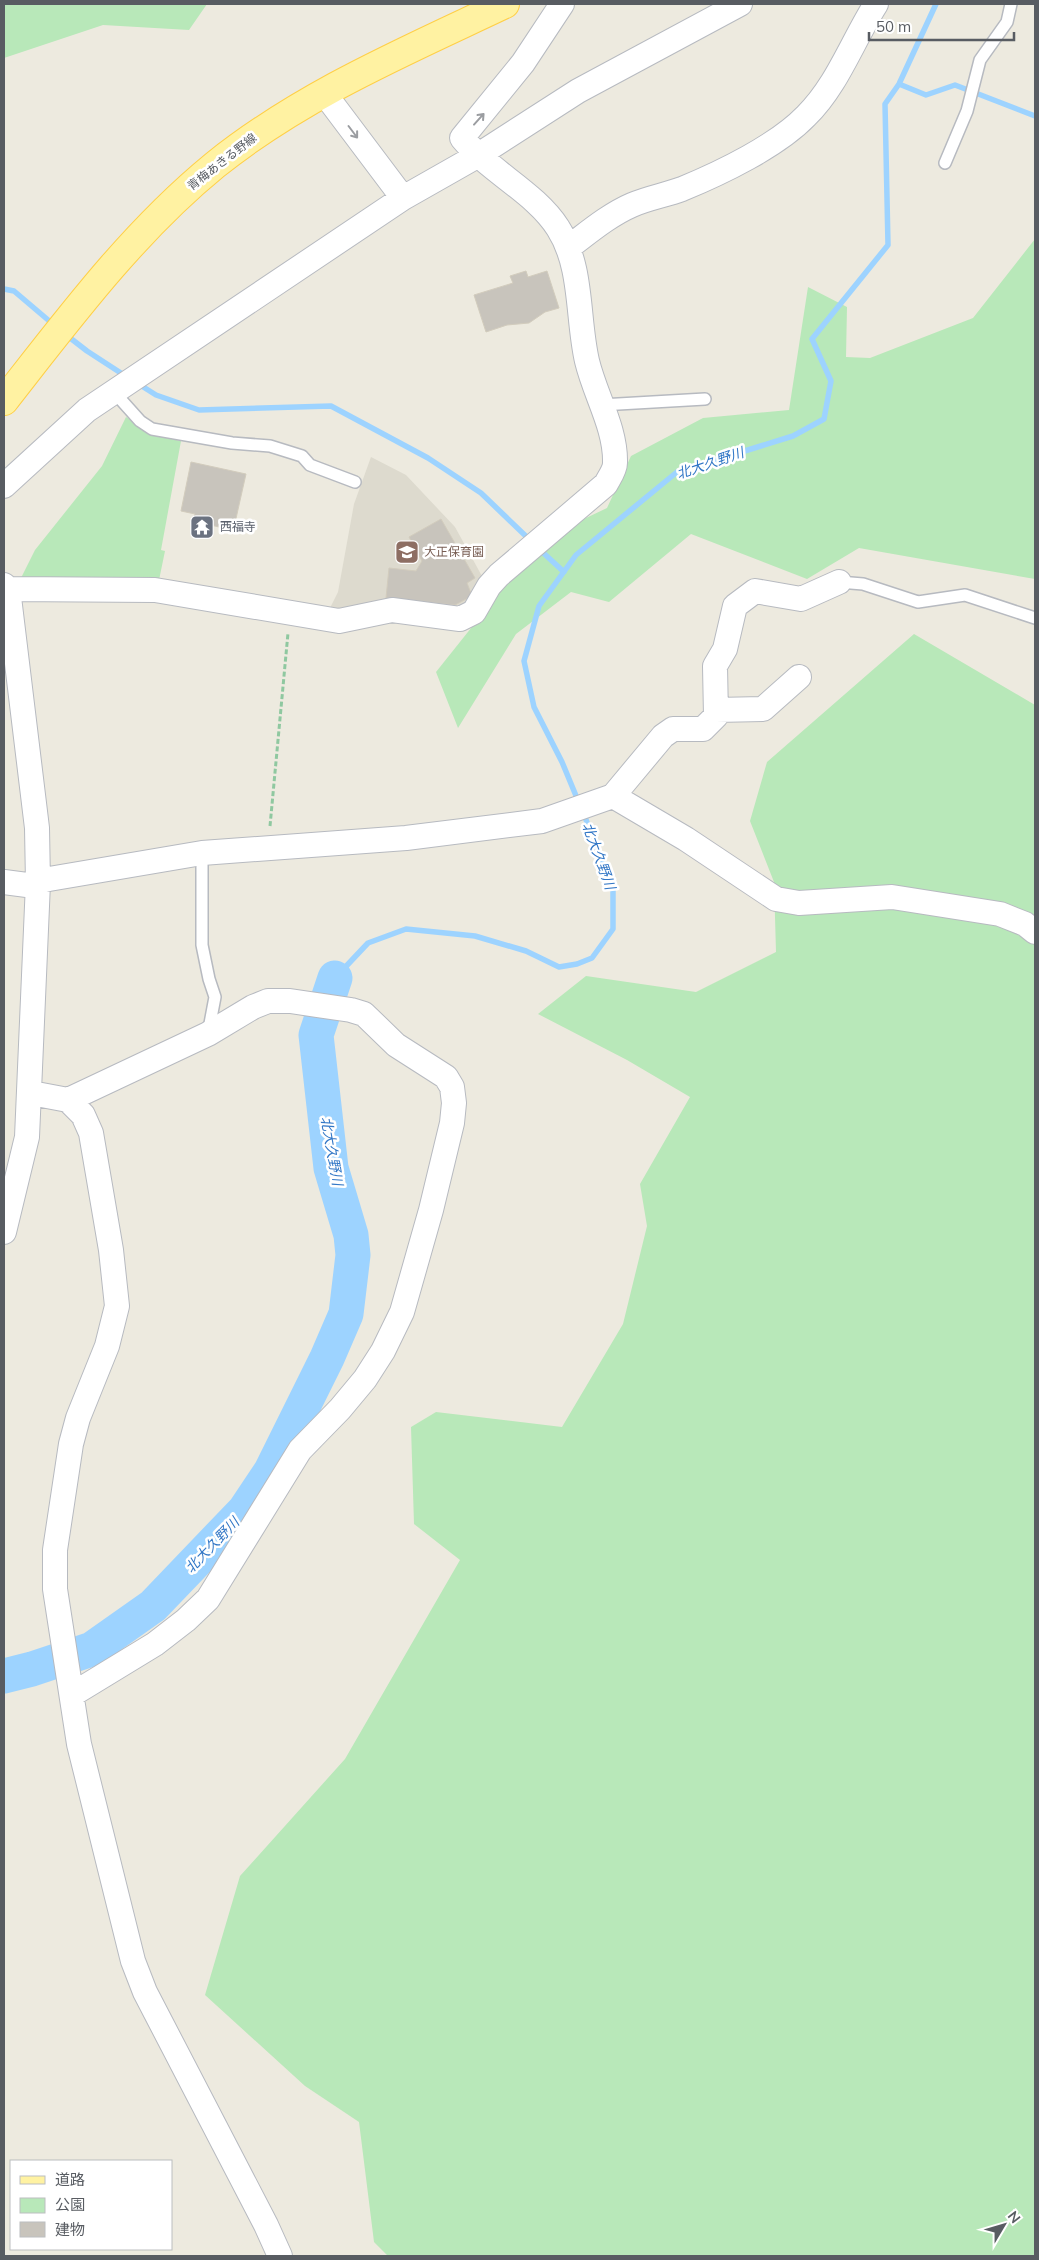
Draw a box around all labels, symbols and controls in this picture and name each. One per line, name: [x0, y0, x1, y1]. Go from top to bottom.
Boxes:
scale bar: [869, 10, 1014, 42]
text: 50 m: [876, 17, 911, 36]
one-way arrow: [473, 112, 484, 125]
one-way arrow: [348, 125, 359, 138]
street label: 青梅あきる野線: [184, 130, 259, 193]
water label: 北大久野川: [674, 442, 748, 483]
temple icon: 西福寺: [189, 514, 215, 540]
place label: 西福寺: [220, 519, 256, 534]
school or university icon: 大正保育園: [394, 539, 420, 565]
place label: 大正保育園: [424, 544, 484, 559]
water label: 北大久野川: [579, 820, 620, 894]
water label: 北大久野川: [317, 1115, 347, 1189]
water label: 北大久野川: [181, 1512, 244, 1576]
legend: [10, 2160, 172, 2250]
text: 道路: [55, 2170, 85, 2189]
text: 公園: [55, 2195, 85, 2214]
north arrow: [979, 2200, 1029, 2250]
text: N: [1004, 2207, 1025, 2227]
text: 建物: [55, 2220, 85, 2239]

